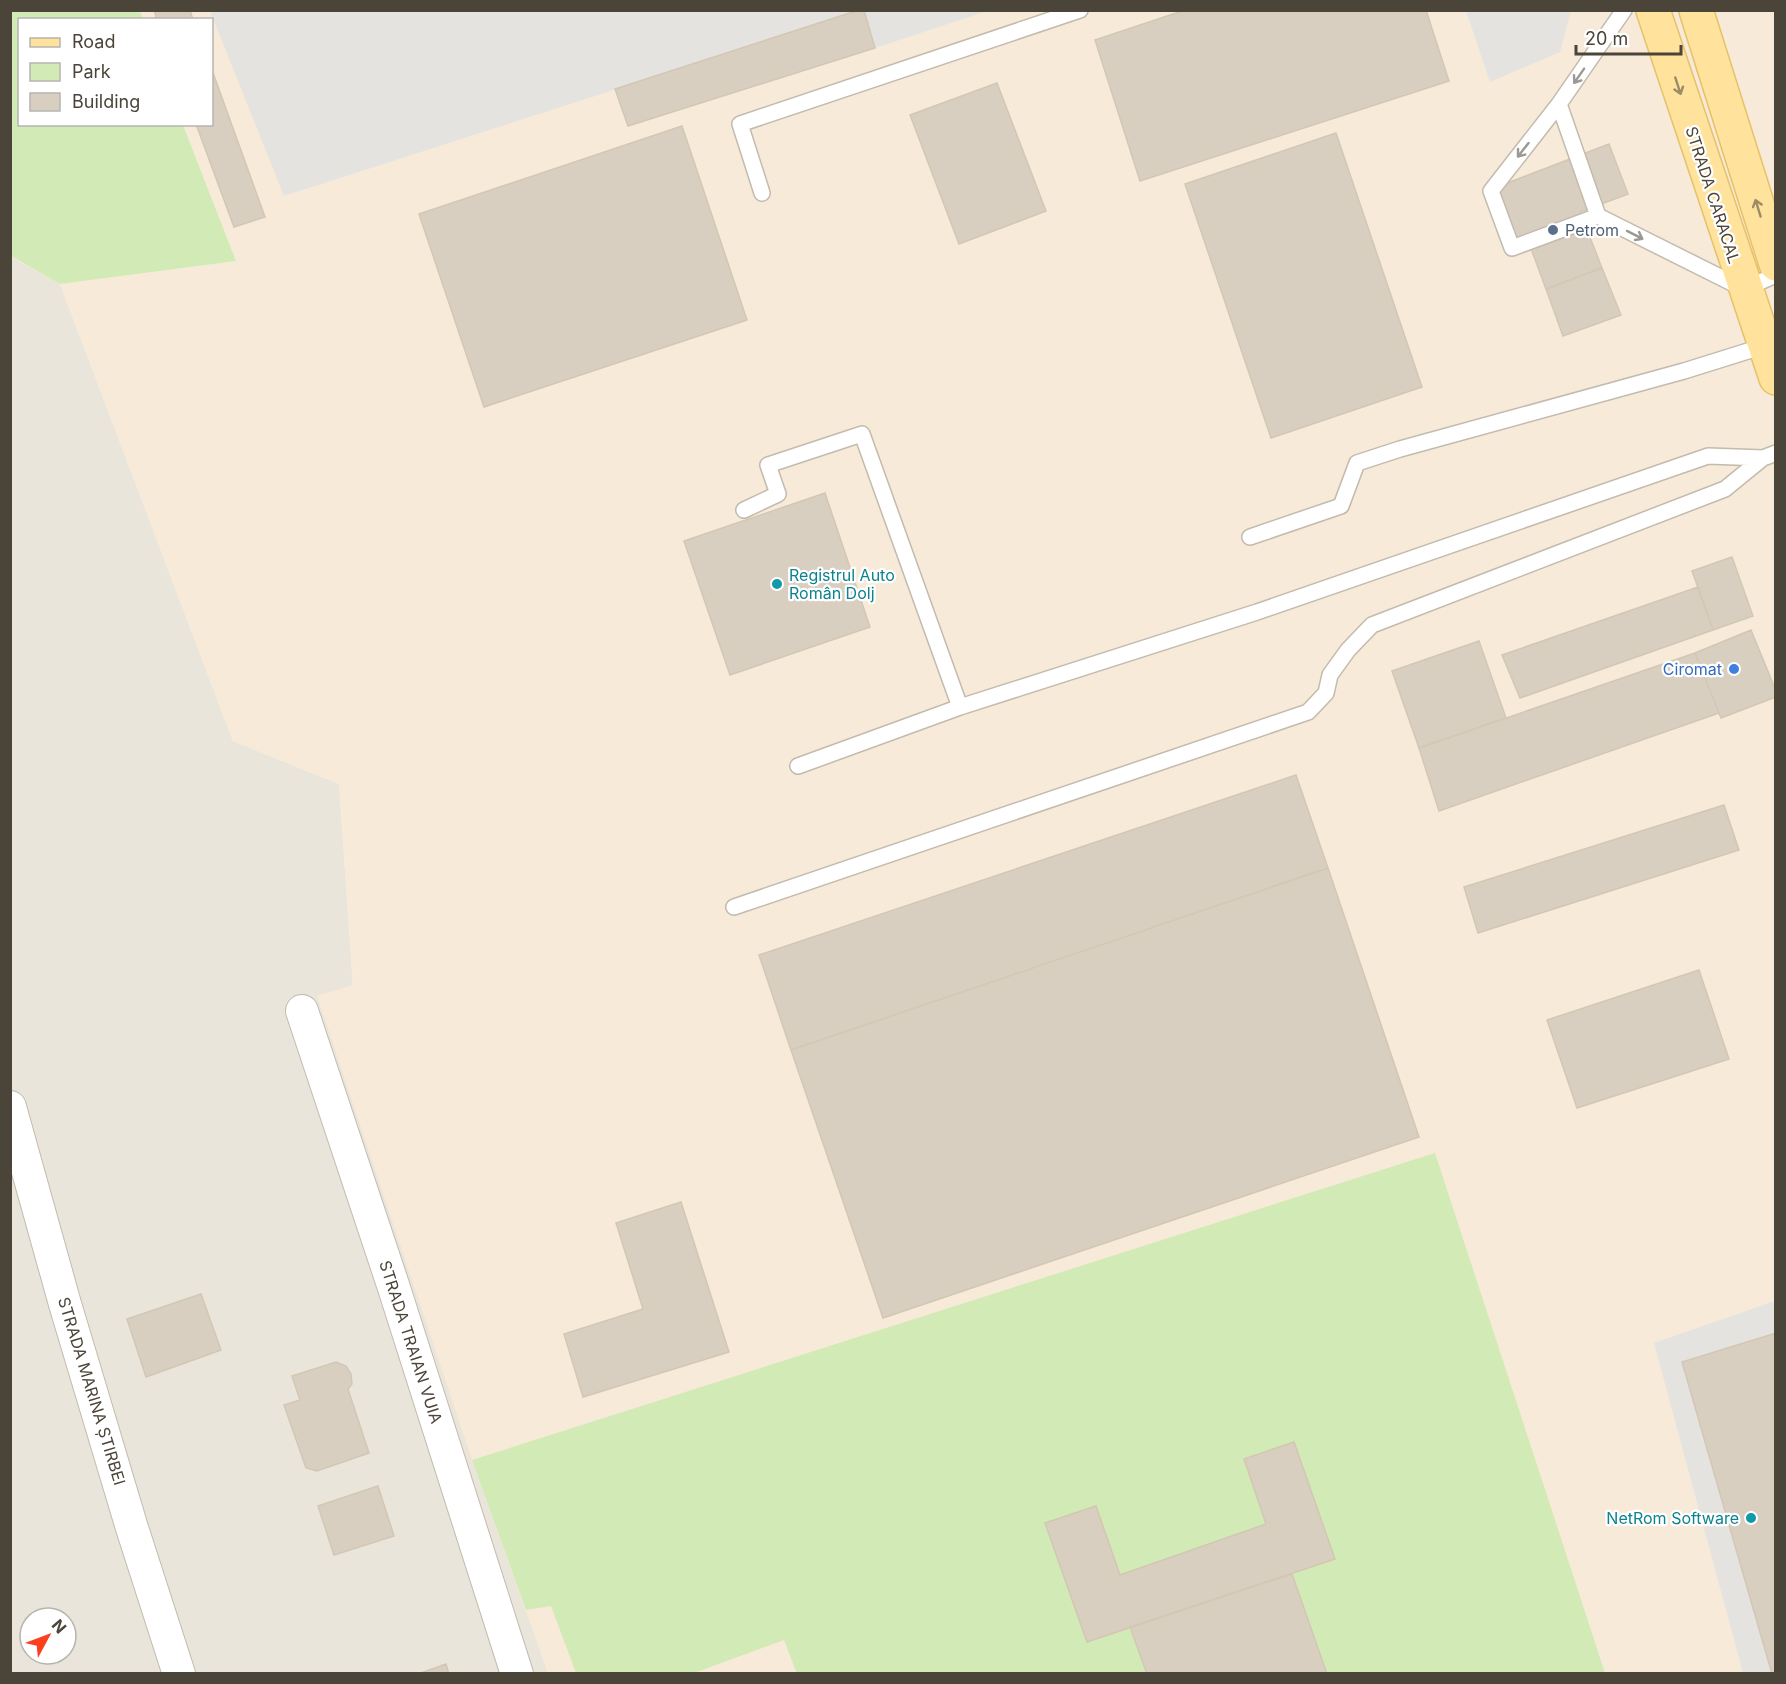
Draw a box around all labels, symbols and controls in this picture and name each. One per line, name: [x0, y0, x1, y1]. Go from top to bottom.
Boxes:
legend: [18, 18, 213, 126]
scale bar: [1576, 18, 1681, 56]
text: 20 m: [1585, 28, 1628, 49]
text: Road: [72, 31, 115, 52]
text: Park: [72, 61, 111, 82]
one-way arrow: [1573, 67, 1585, 83]
one-way arrow: [1673, 76, 1684, 95]
text: Building: [72, 91, 140, 112]
street label: STRADA CARACAL: [1681, 124, 1745, 266]
one-way arrow: [1516, 142, 1529, 158]
one-way arrow: [1752, 199, 1763, 218]
place label: Petrom: [1565, 220, 1619, 240]
marker: Petrom: [1546, 223, 1560, 237]
one-way arrow: [1626, 229, 1644, 241]
place label: Registrul Auto Român Dolj: [789, 565, 895, 603]
marker: Registrul Auto Român Dolj: [770, 577, 784, 591]
place label: Ciromat: [1663, 659, 1722, 679]
marker: Ciromat: [1727, 662, 1741, 676]
street label: STRADA TRAIAN VUIA: [375, 1258, 447, 1426]
street label: STRADA MARINA ȘTIRBEI: [54, 1294, 130, 1488]
place label: NetRom Software: [1606, 1508, 1739, 1528]
marker: NetRom Software: [1744, 1511, 1758, 1525]
north arrow: [18, 1606, 78, 1666]
text: N: [48, 1615, 71, 1637]

